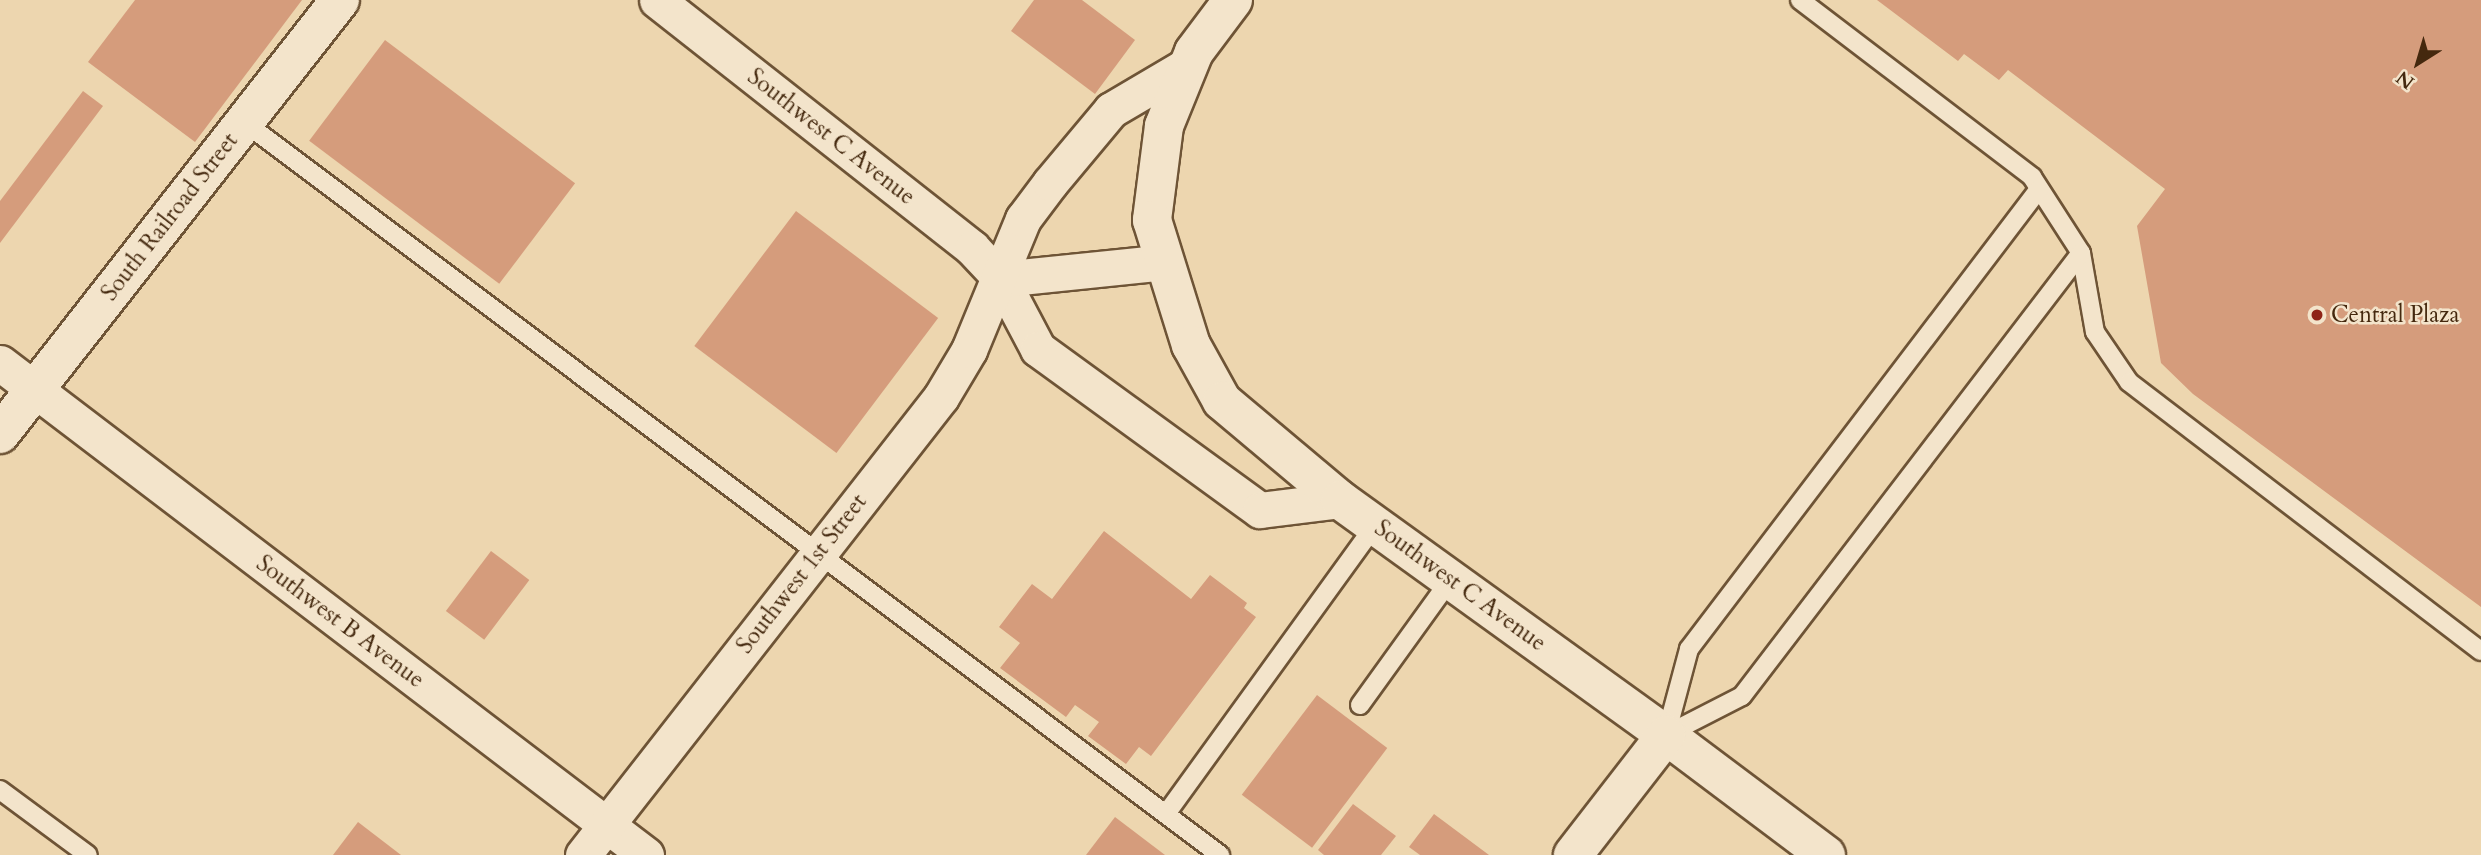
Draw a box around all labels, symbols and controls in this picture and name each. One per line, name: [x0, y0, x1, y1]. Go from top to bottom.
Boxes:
north arrow: [2383, 28, 2453, 98]
street label: Southwest C Avenue: [742, 63, 920, 211]
text: N: [2391, 64, 2420, 95]
street label: South Railroad Street: [96, 128, 244, 306]
place label: Central Plaza: [2331, 301, 2459, 329]
marker: Central Plaza: [2309, 307, 2325, 323]
street label: Southwest 1st Street: [731, 489, 873, 659]
street label: Southwest C Avenue: [1369, 515, 1551, 657]
street label: Southwest B Avenue: [251, 550, 429, 694]

